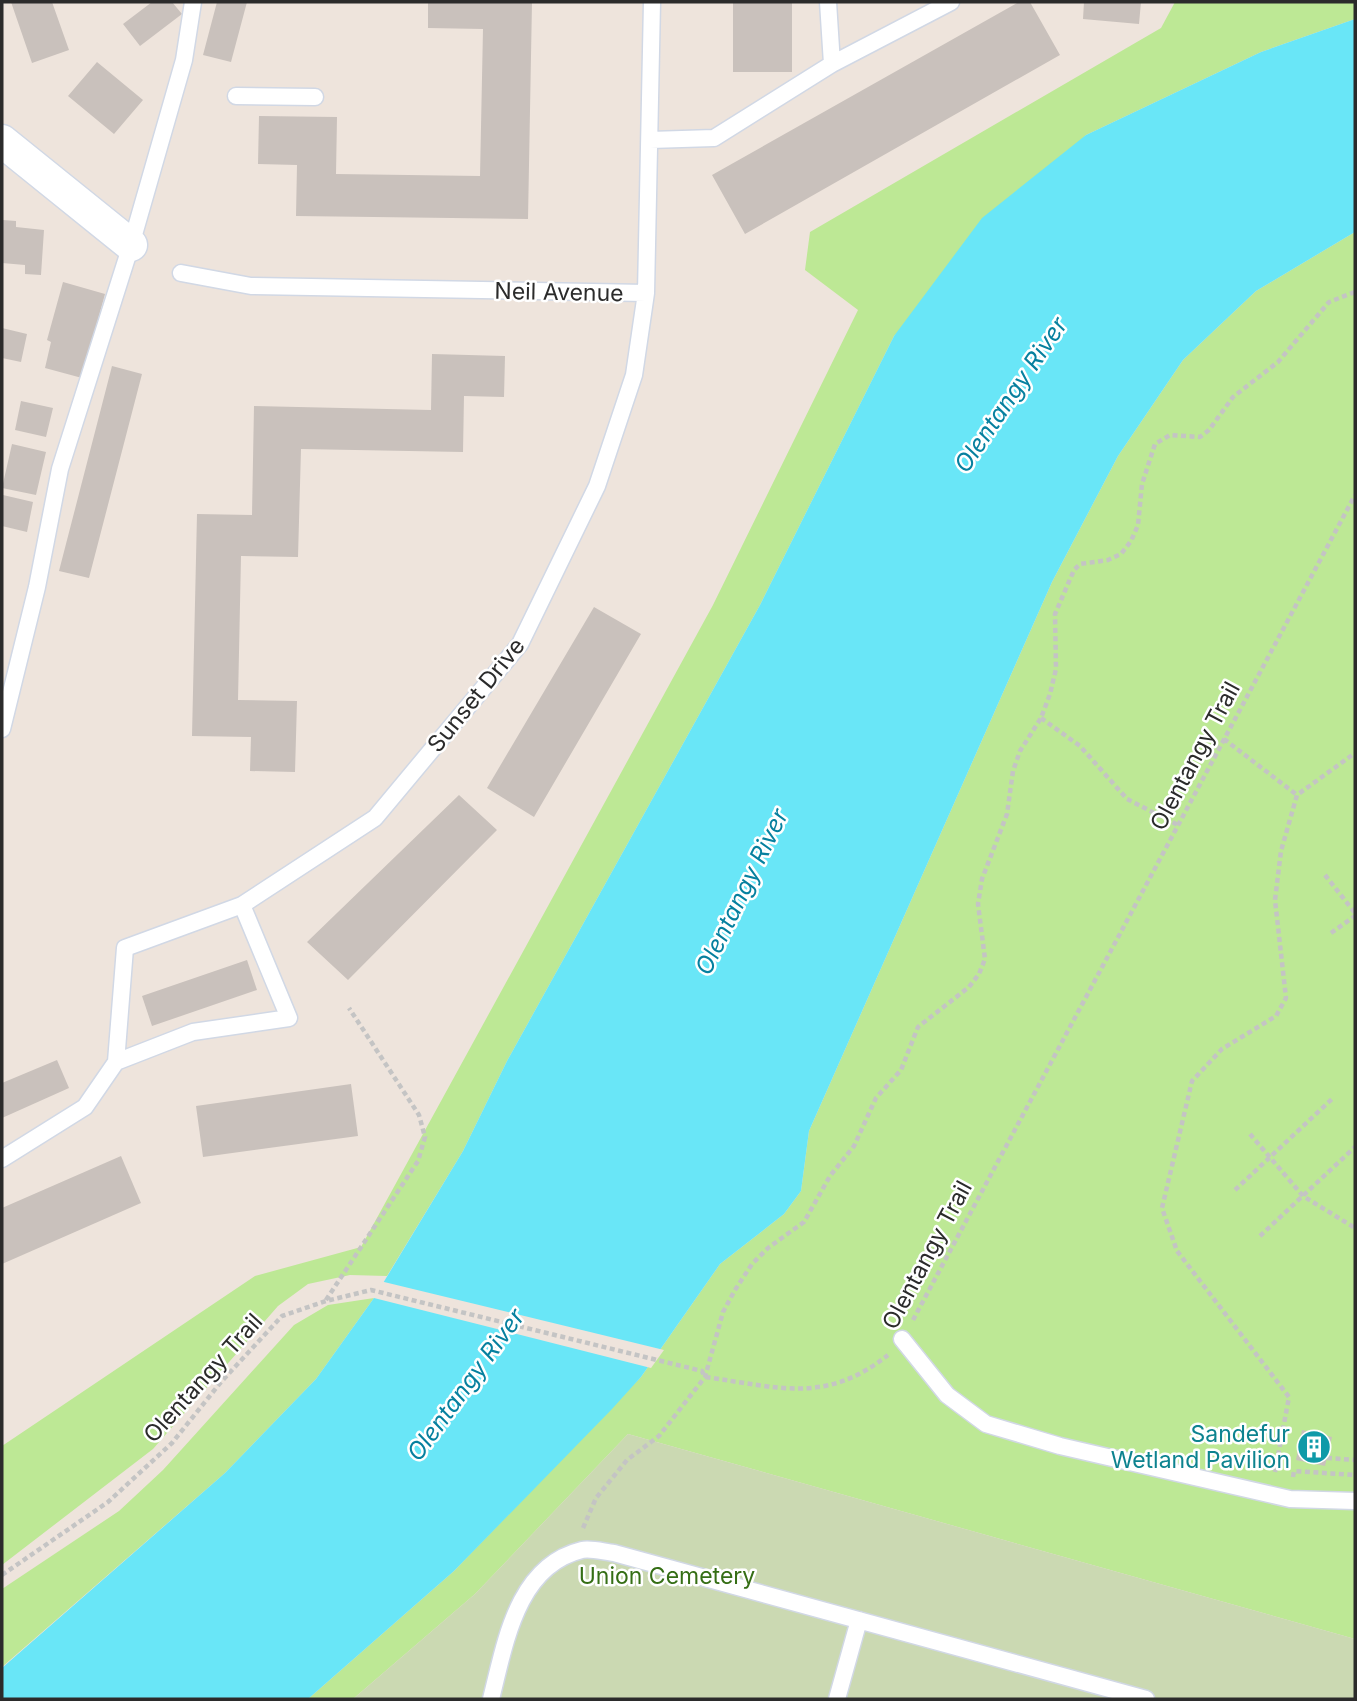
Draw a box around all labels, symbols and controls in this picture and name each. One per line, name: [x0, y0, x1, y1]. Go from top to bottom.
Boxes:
street label: Neil Avenue: [494, 277, 624, 307]
water label: Olentangy River: [948, 311, 1074, 478]
street label: Sunset Drive: [422, 632, 530, 758]
street label: Olentangy Trail: [1144, 677, 1246, 835]
water label: Olentangy River: [689, 803, 795, 979]
street label: Olentangy Trail: [876, 1176, 978, 1334]
water label: Olentangy River: [401, 1302, 531, 1466]
street label: Olentangy Trail: [138, 1308, 268, 1448]
place label: Sandefur Wetland Pavilion: [1111, 1420, 1290, 1474]
building icon: Sandefur Wetland Pavilion: [1295, 1428, 1333, 1466]
park label: Union Cemetery: [579, 1562, 755, 1590]

